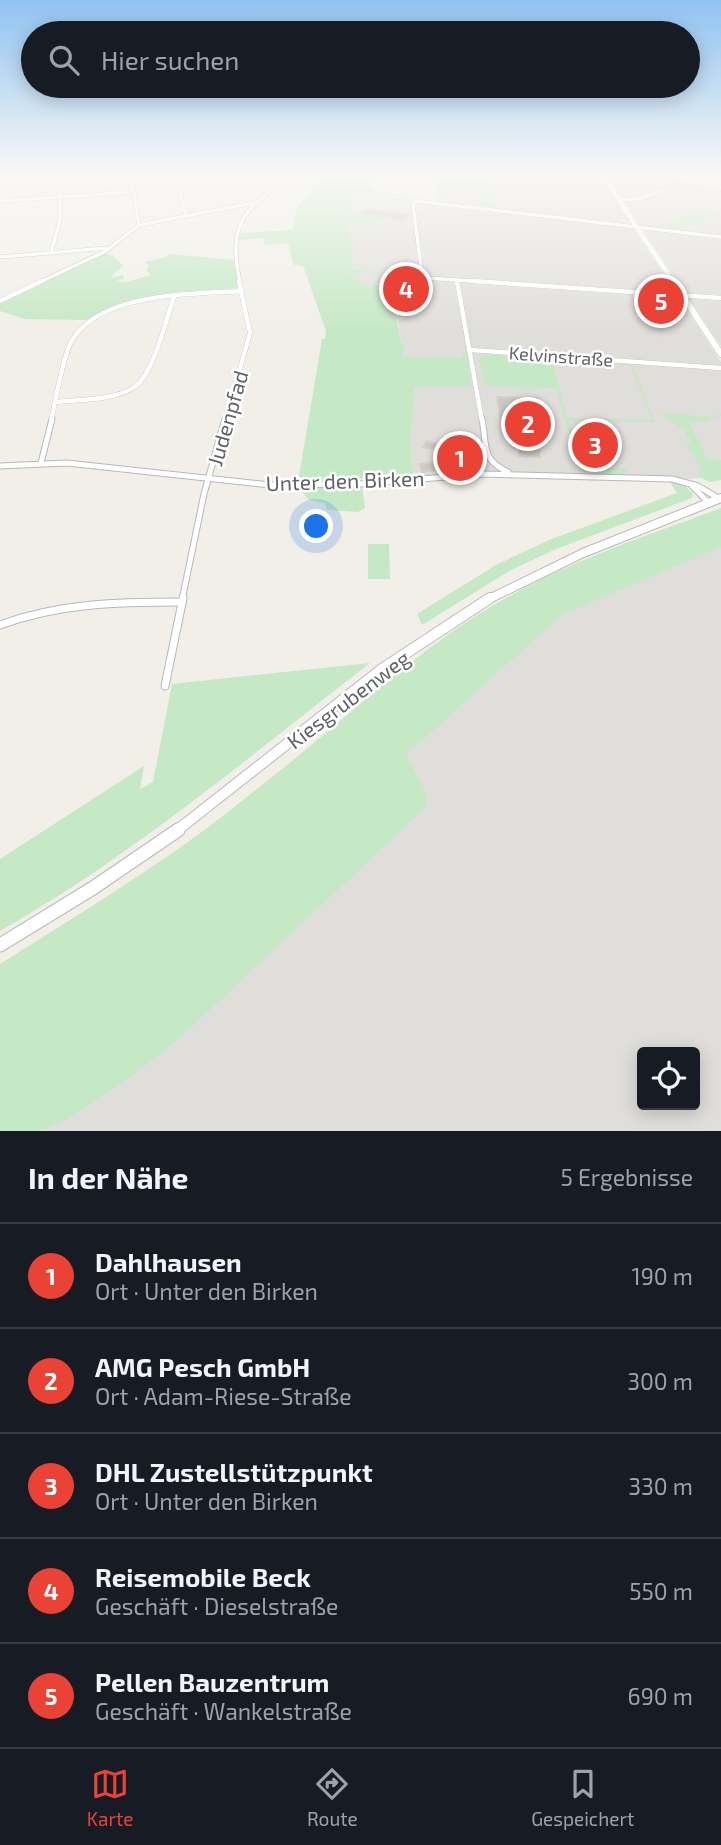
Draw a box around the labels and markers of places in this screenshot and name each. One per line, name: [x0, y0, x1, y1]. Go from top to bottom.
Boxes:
pin: 4: [383, 263, 429, 315]
pin: 5: [638, 275, 684, 327]
pin: 2: [505, 398, 551, 450]
pin: 3: [572, 419, 618, 471]
pin: 1: [437, 432, 483, 484]

